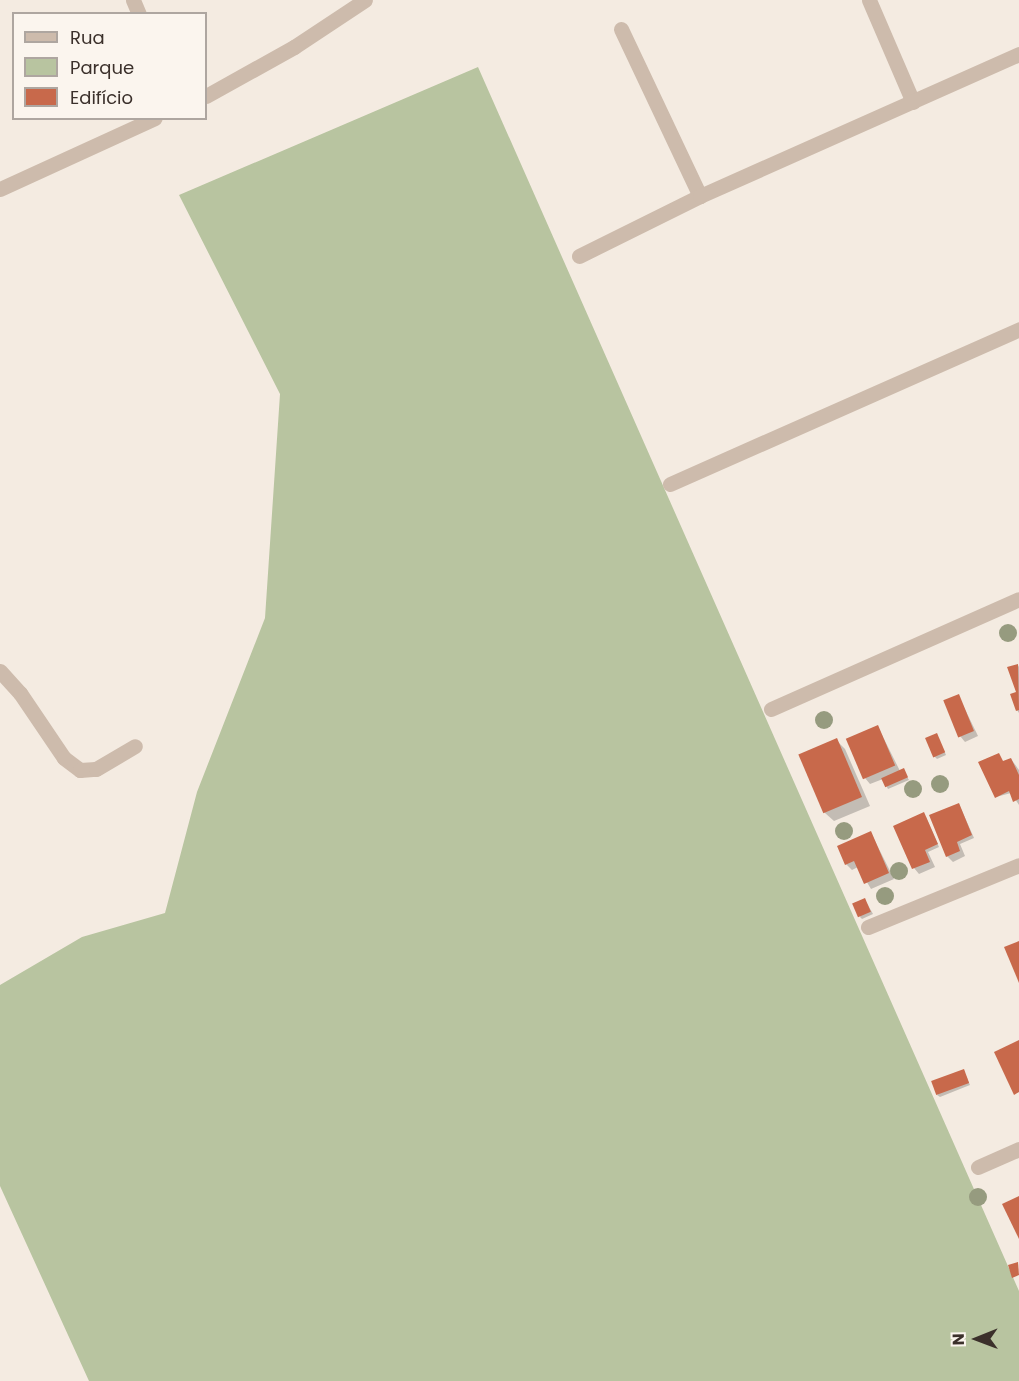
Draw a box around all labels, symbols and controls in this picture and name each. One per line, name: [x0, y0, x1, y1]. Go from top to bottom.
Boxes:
legend: [12, 12, 207, 120]
text: Rua: [70, 25, 105, 50]
text: Parque: [70, 55, 134, 80]
text: Edifício: [70, 85, 133, 110]
north arrow: [947, 1309, 1007, 1369]
text: N: [947, 1333, 970, 1346]

